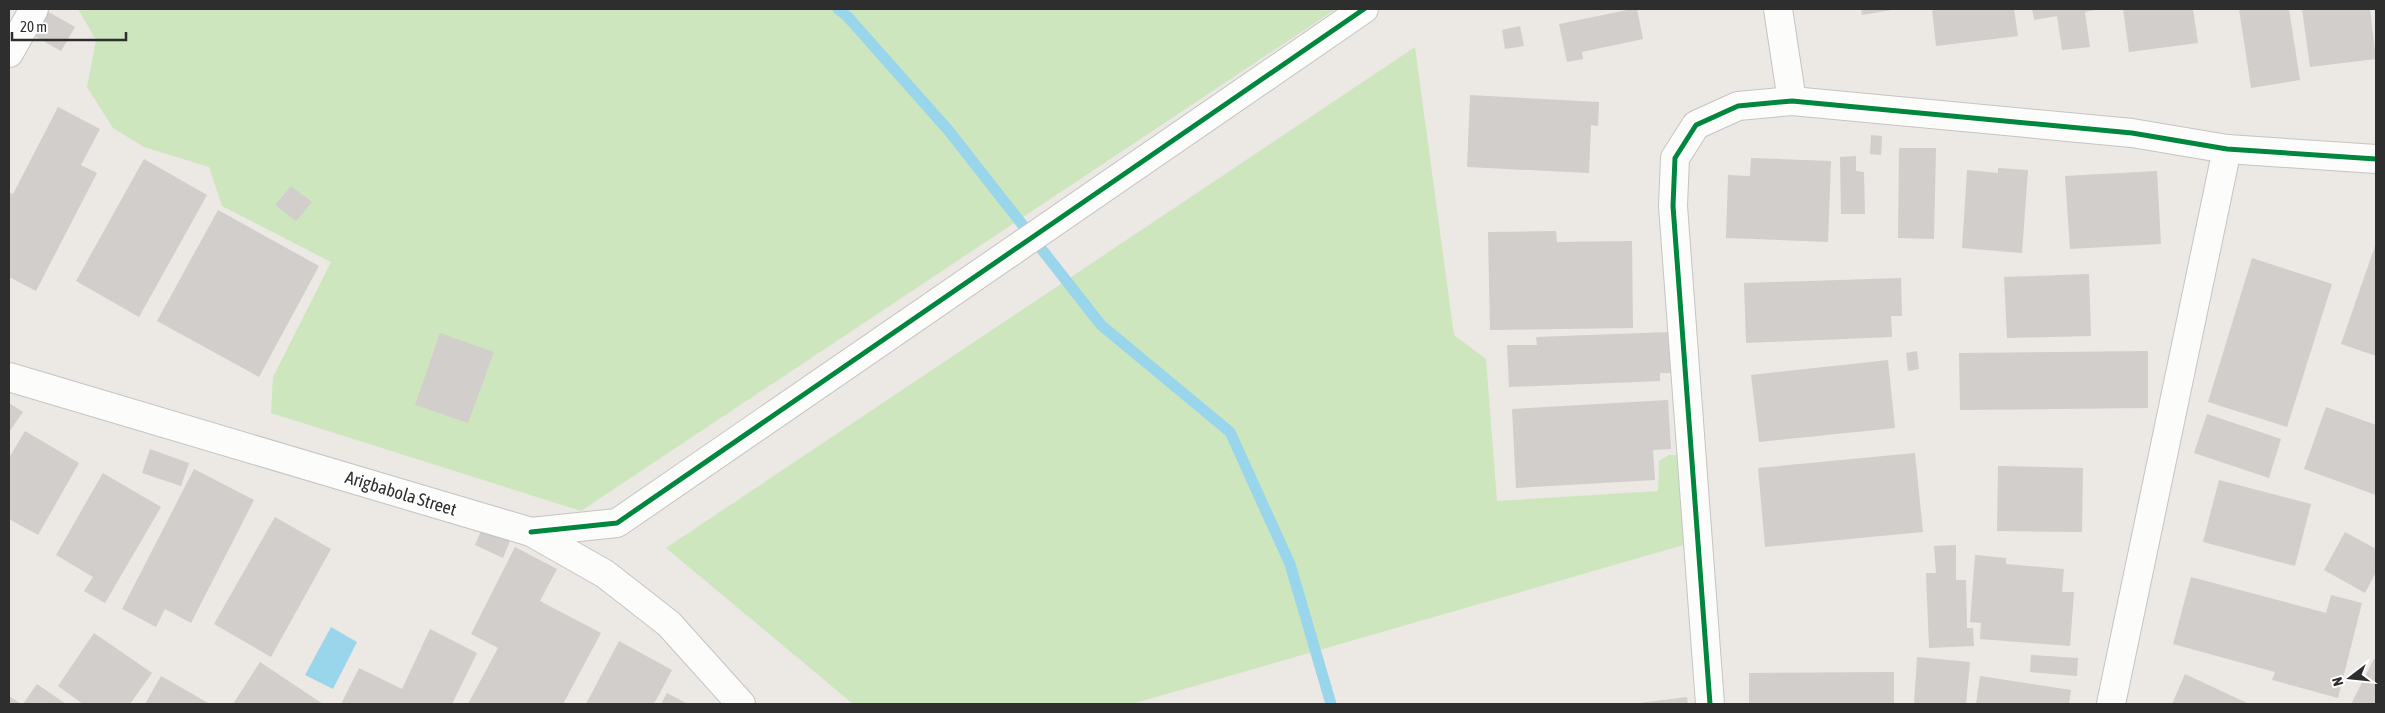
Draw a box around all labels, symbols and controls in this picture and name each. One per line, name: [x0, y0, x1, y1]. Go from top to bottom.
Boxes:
scale bar: [12, 10, 126, 42]
text: 20 m: [20, 18, 47, 35]
street label: Arigbabola Street: [343, 466, 459, 520]
north arrow: [2325, 653, 2375, 703]
text: N: [2329, 675, 2346, 688]

